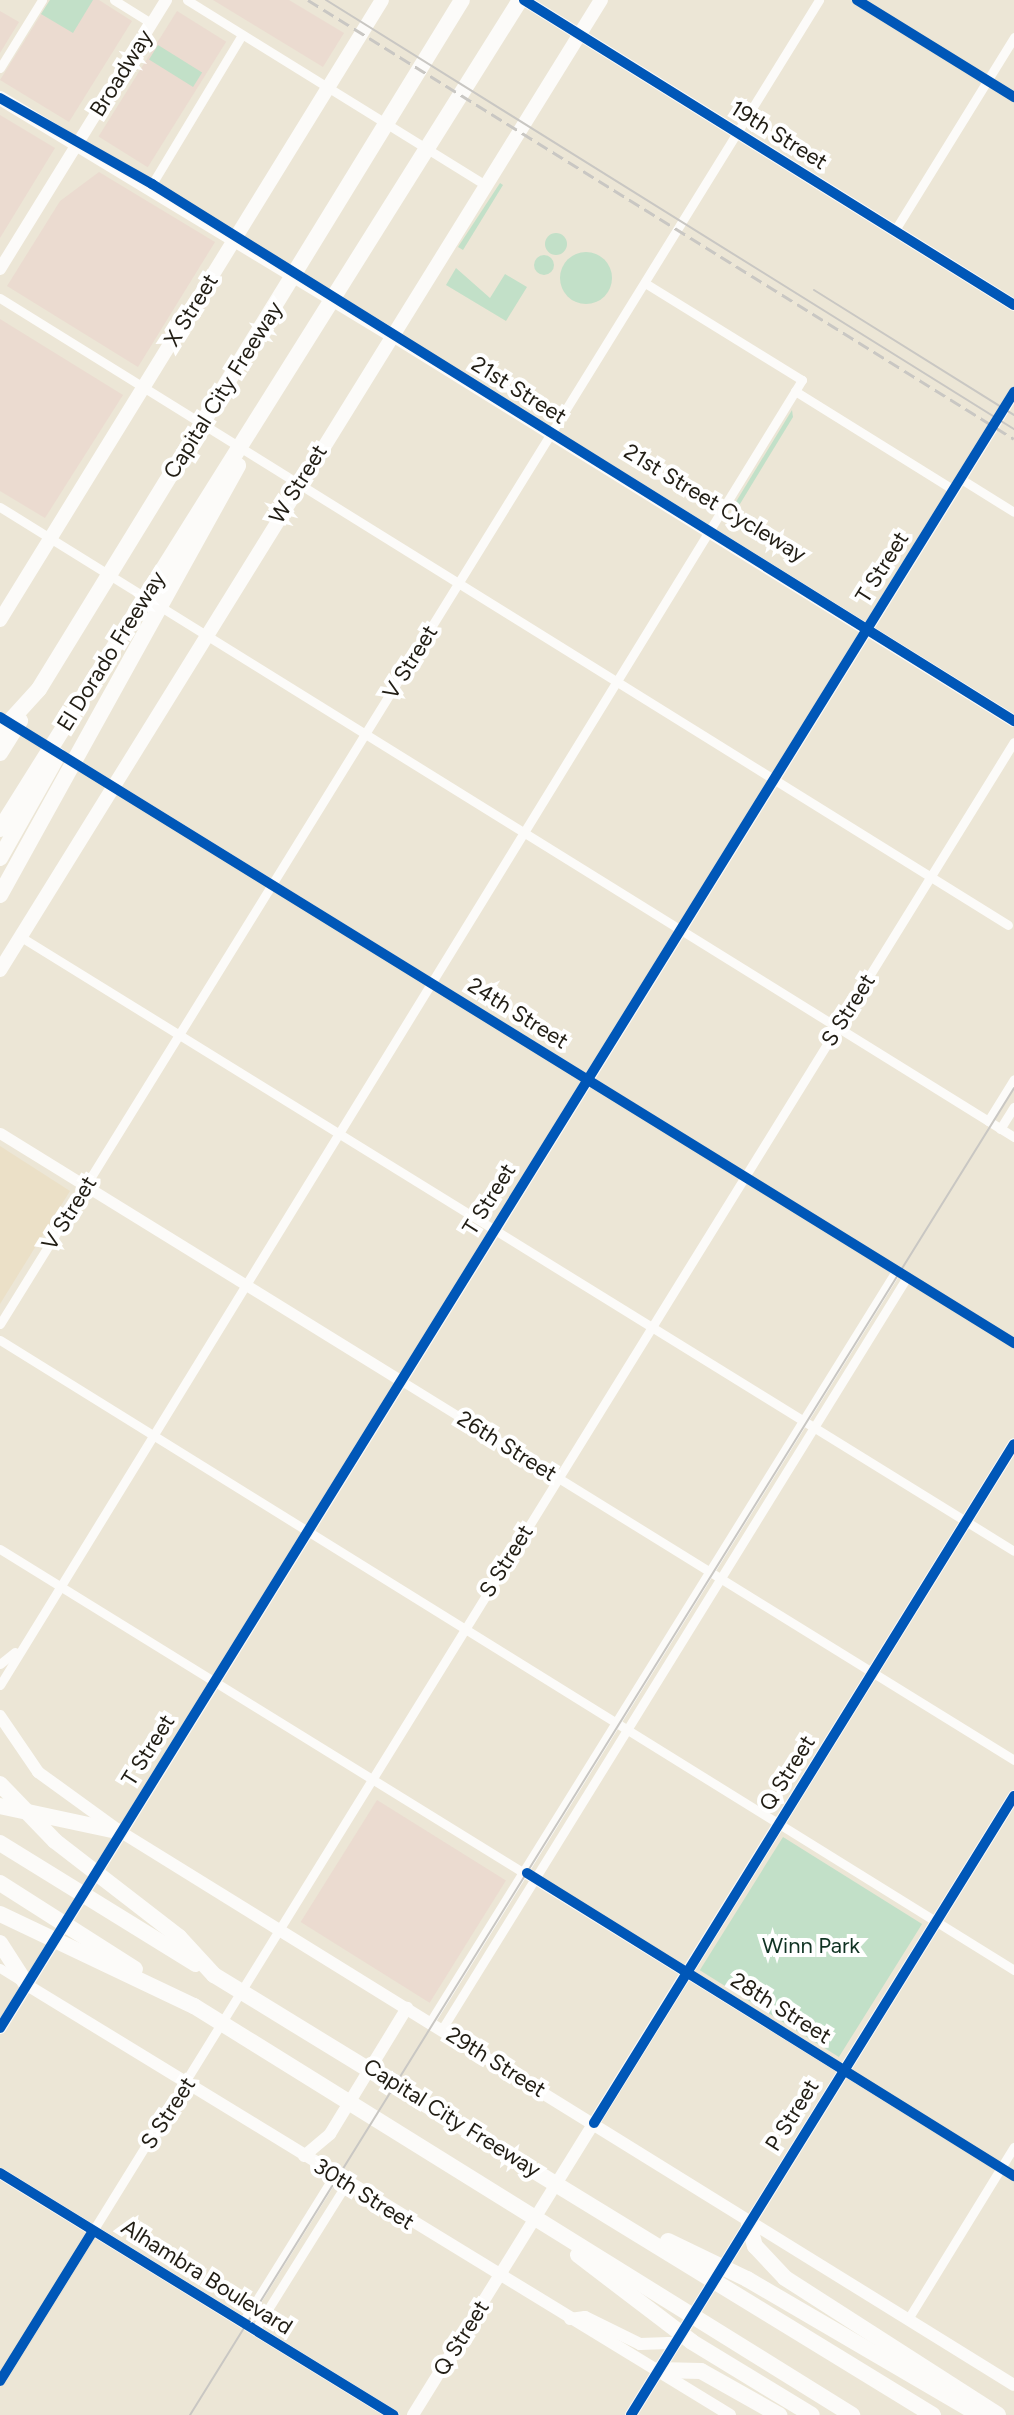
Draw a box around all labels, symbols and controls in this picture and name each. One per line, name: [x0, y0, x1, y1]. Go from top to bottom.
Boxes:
street label: Broadway: [84, 25, 158, 121]
street label: 19th Street: [726, 95, 832, 175]
street label: X Street: [158, 269, 224, 351]
street label: Capital City Freeway: [158, 297, 288, 483]
street label: 21st Street: [467, 350, 571, 430]
street label: 21st Street Cycleway: [619, 438, 811, 568]
street label: W Street: [263, 440, 333, 528]
street label: T Street: [850, 526, 914, 608]
street label: El Dorado Freeway: [51, 566, 171, 736]
street label: V Street: [377, 620, 443, 704]
street label: S Street: [815, 969, 881, 1051]
street label: 24th Street: [463, 972, 573, 1054]
street label: T Street: [457, 1158, 521, 1240]
street label: V Street: [36, 1171, 102, 1255]
street label: 26th Street: [452, 1405, 562, 1487]
street label: S Street: [473, 1520, 539, 1602]
street label: T Street: [116, 1709, 180, 1791]
street label: Q Street: [753, 1730, 821, 1816]
park label: Winn Park: [762, 1933, 860, 1959]
street label: 28th Street: [726, 1967, 836, 2049]
street label: 29th Street: [441, 2021, 551, 2103]
street label: Capital City Freeway: [359, 2053, 545, 2183]
street label: S Street: [135, 2072, 201, 2154]
street label: P Street: [760, 2074, 824, 2156]
street label: 30th Street: [309, 2153, 419, 2235]
street label: Alhambra Boulevard: [117, 2214, 297, 2340]
street label: Q Street: [427, 2295, 495, 2381]

